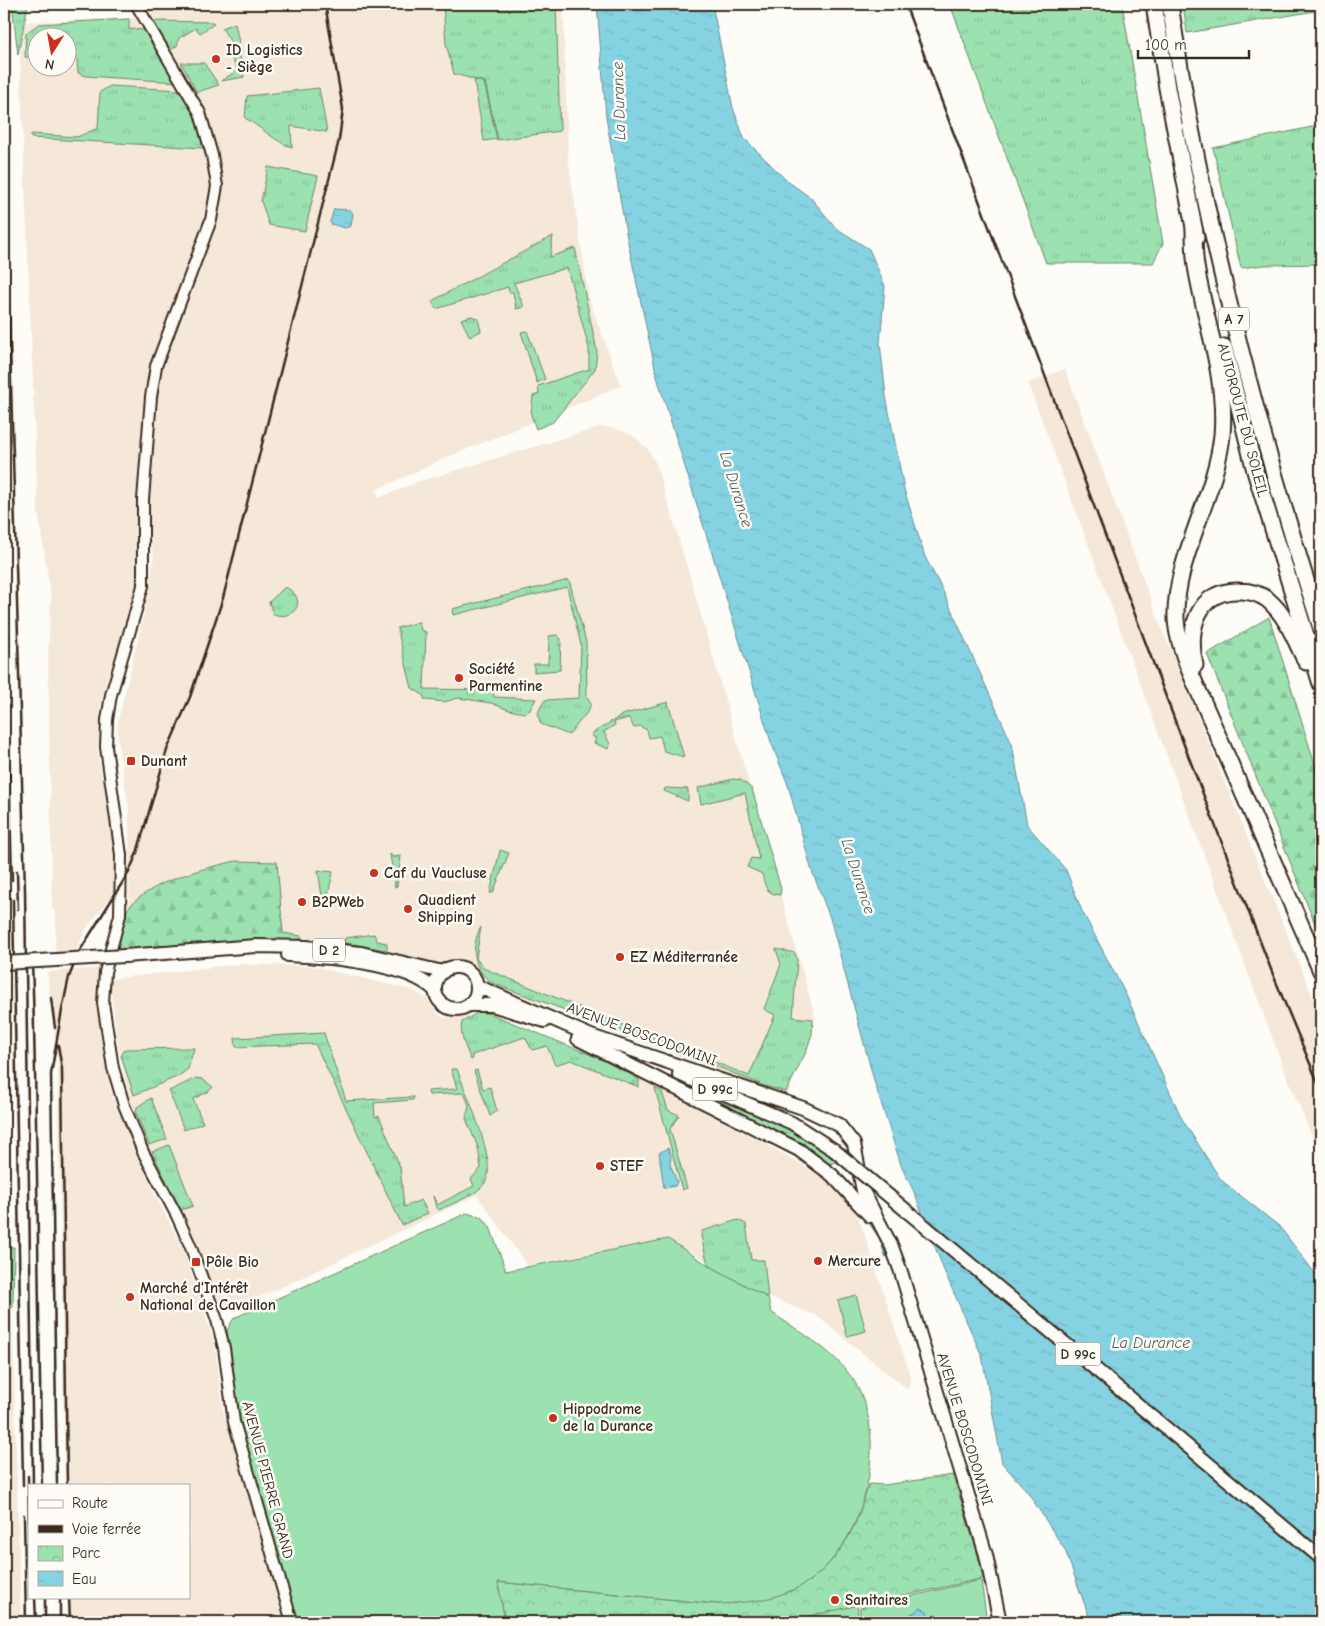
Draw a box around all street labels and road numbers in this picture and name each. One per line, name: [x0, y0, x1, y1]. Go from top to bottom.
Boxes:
road number: A 7: [1219, 308, 1249, 330]
street label: AUTOROUTE DU SOLEIL: [1214, 341, 1272, 500]
road number: D 2: [313, 938, 345, 962]
street label: AVENUE BOSCODOMINI: [564, 998, 720, 1070]
road number: D 99c: [692, 1078, 738, 1100]
road number: D 99c: [1056, 1342, 1100, 1366]
street label: AVENUE BOSCODOMINI: [933, 1350, 997, 1508]
street label: AVENUE PIERRE GRAND: [238, 1399, 298, 1561]

